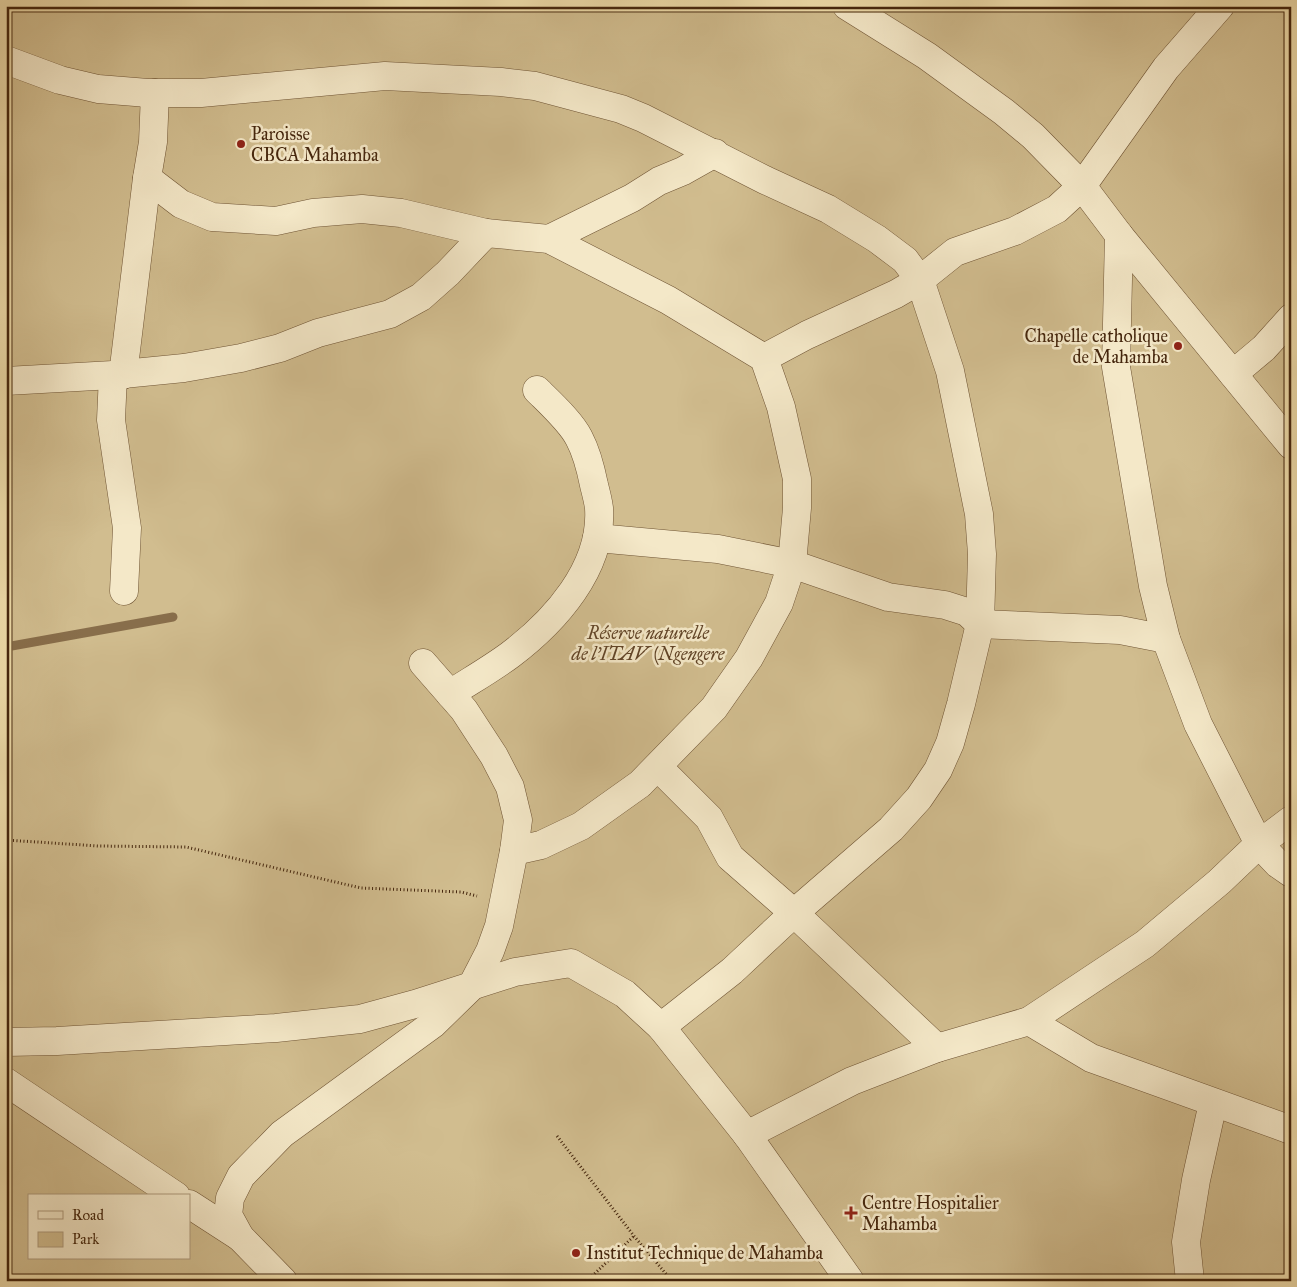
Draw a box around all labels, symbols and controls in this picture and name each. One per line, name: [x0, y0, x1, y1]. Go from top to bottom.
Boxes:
place label: Paroisse CBCA Mahamba: [251, 123, 379, 166]
marker: Paroisse CBCA Mahamba: [235, 138, 247, 150]
place label: Chapelle catholique de Mahamba: [1025, 325, 1168, 368]
marker: Chapelle catholique de Mahamba: [1172, 340, 1184, 352]
park label: Réserve naturelle de l'ITAV (Ngengere: [571, 622, 726, 665]
place label: Centre Hospitalier Mahamba: [862, 1192, 999, 1235]
legend: [28, 1194, 190, 1260]
text: Road: [72, 1206, 104, 1224]
marker: Centre Hospitalier Mahamba: [844, 1206, 858, 1220]
text: Park: [72, 1230, 99, 1248]
place label: Institut Technique de Mahamba: [586, 1242, 824, 1265]
marker: Institut Technique de Mahamba: [570, 1247, 582, 1259]

